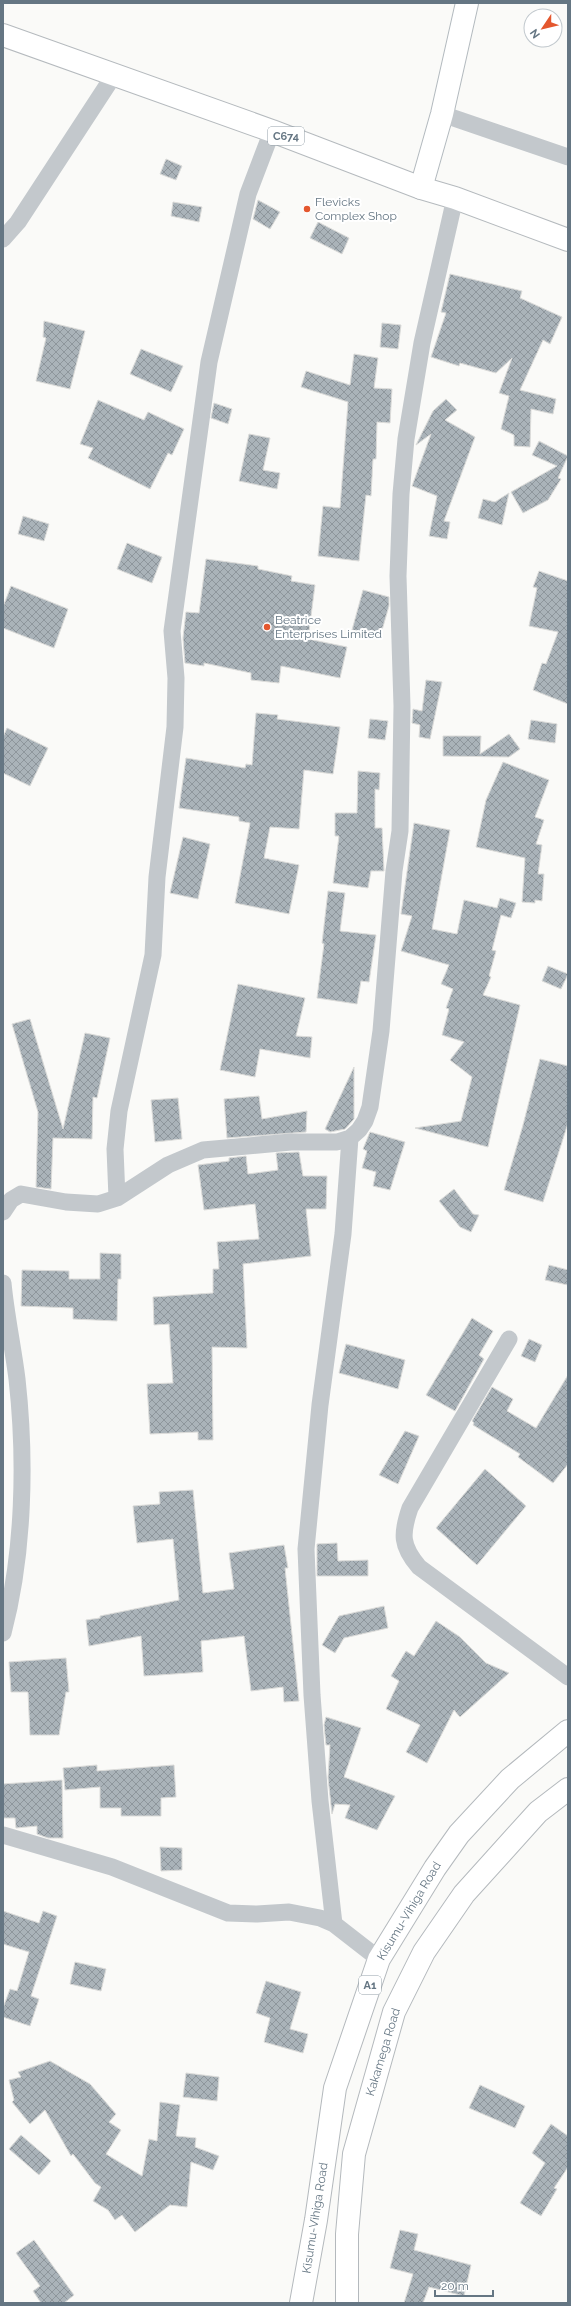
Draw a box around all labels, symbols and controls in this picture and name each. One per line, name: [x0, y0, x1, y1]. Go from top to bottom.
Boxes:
north arrow: [523, 8, 563, 48]
text: N: [527, 26, 543, 41]
road number: C674: [268, 127, 304, 145]
place label: Flevicks Complex Shop: [315, 195, 397, 223]
marker: Flevicks Complex Shop: [302, 204, 312, 214]
place label: Beatrice Enterprises Limited: [275, 613, 382, 641]
marker: Beatrice Enterprises Limited: [262, 622, 272, 632]
street label: Kisumu-Vihiga Road: [374, 1859, 444, 1963]
road number: A1: [359, 1976, 381, 1994]
street label: Kakamega Road: [363, 2006, 403, 2098]
street label: Kisumu-Vihiga Road: [299, 2161, 331, 2275]
scale bar: [435, 2272, 493, 2298]
text: 20 m: [441, 2279, 469, 2293]

